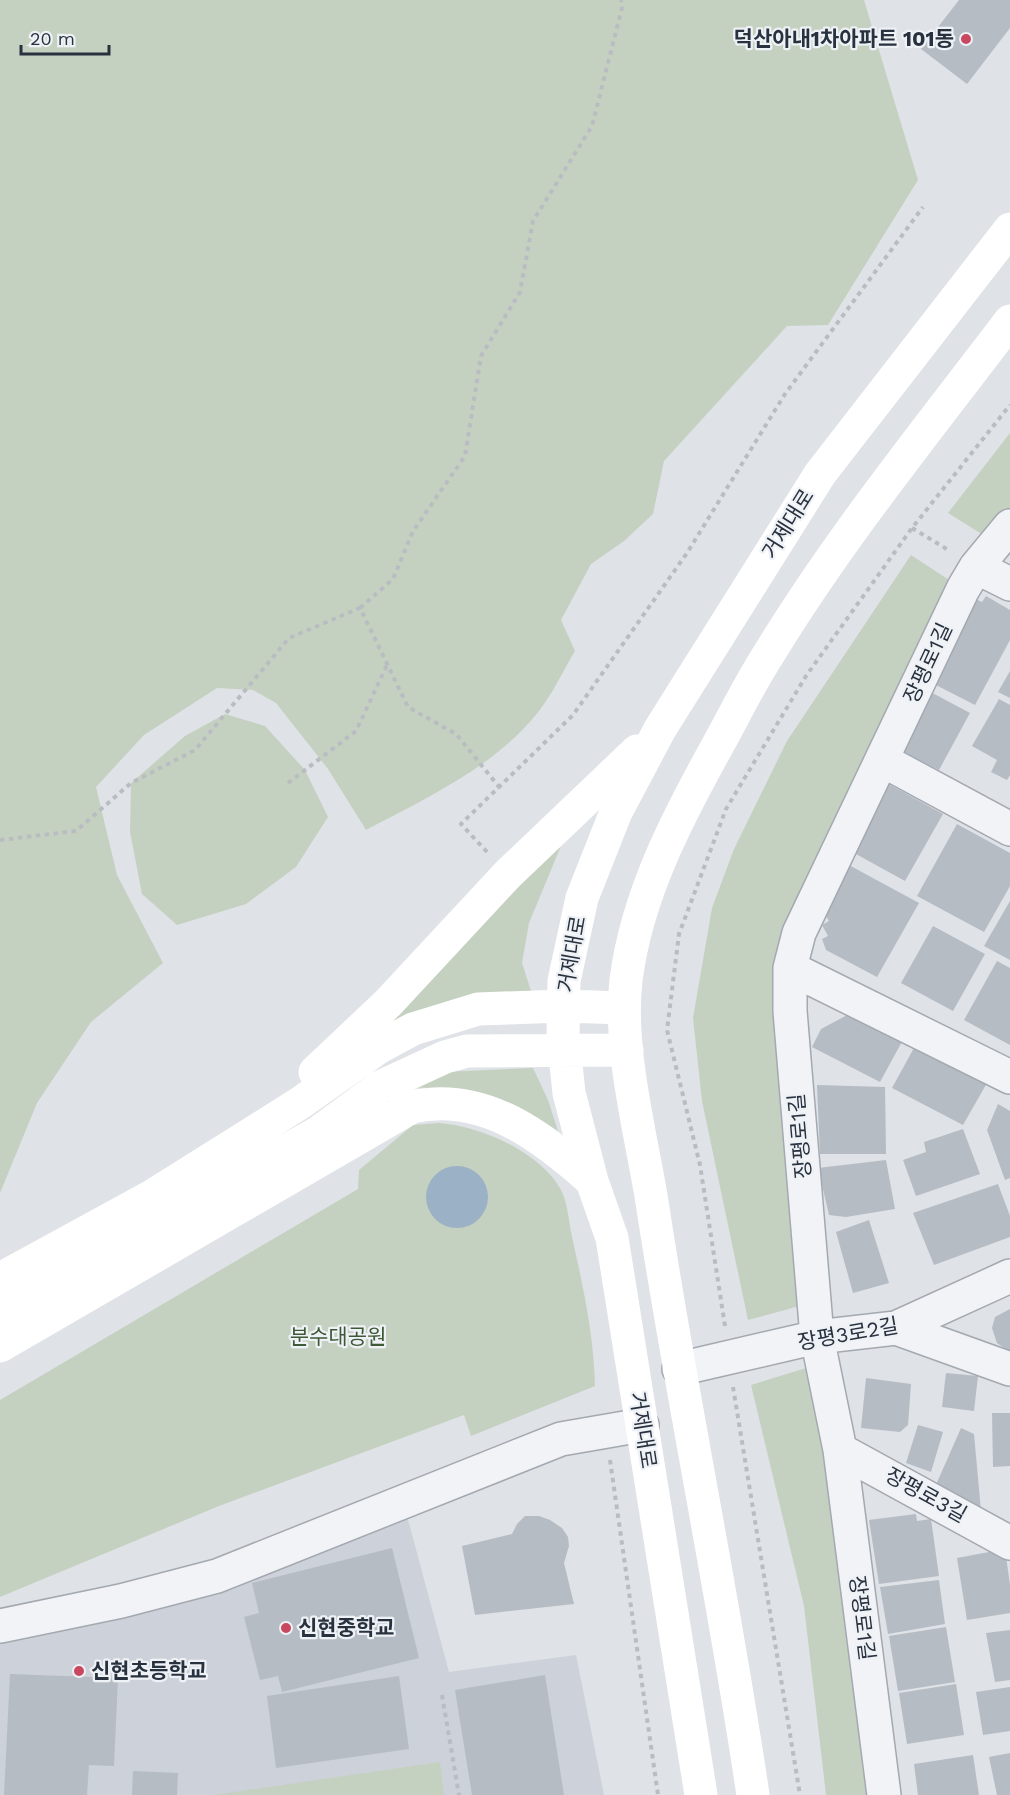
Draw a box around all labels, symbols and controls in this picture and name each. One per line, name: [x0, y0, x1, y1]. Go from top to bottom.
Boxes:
scale bar: [21, 18, 110, 56]
place label: 덕산아내1차아파트 101동: [734, 26, 954, 51]
text: 20 m: [30, 28, 75, 49]
marker: 덕산아내1차아파트 101동: [959, 32, 973, 46]
street label: 거제대로: [756, 484, 819, 563]
street label: 장평로1길: [898, 619, 957, 707]
street label: 거제대로: [552, 914, 591, 994]
street label: 장평로1길: [783, 1092, 816, 1180]
street label: 장평3로2길: [796, 1312, 900, 1355]
park label: 분수대공원: [290, 1324, 386, 1349]
street label: 거제대로: [625, 1390, 662, 1470]
street label: 장평로3길: [881, 1462, 971, 1527]
street label: 장평로1길: [845, 1574, 880, 1662]
place label: 신현중학교: [298, 1615, 395, 1640]
marker: 신현중학교: [279, 1621, 293, 1635]
place label: 신현초등학교: [91, 1658, 207, 1683]
marker: 신현초등학교: [72, 1664, 86, 1678]

